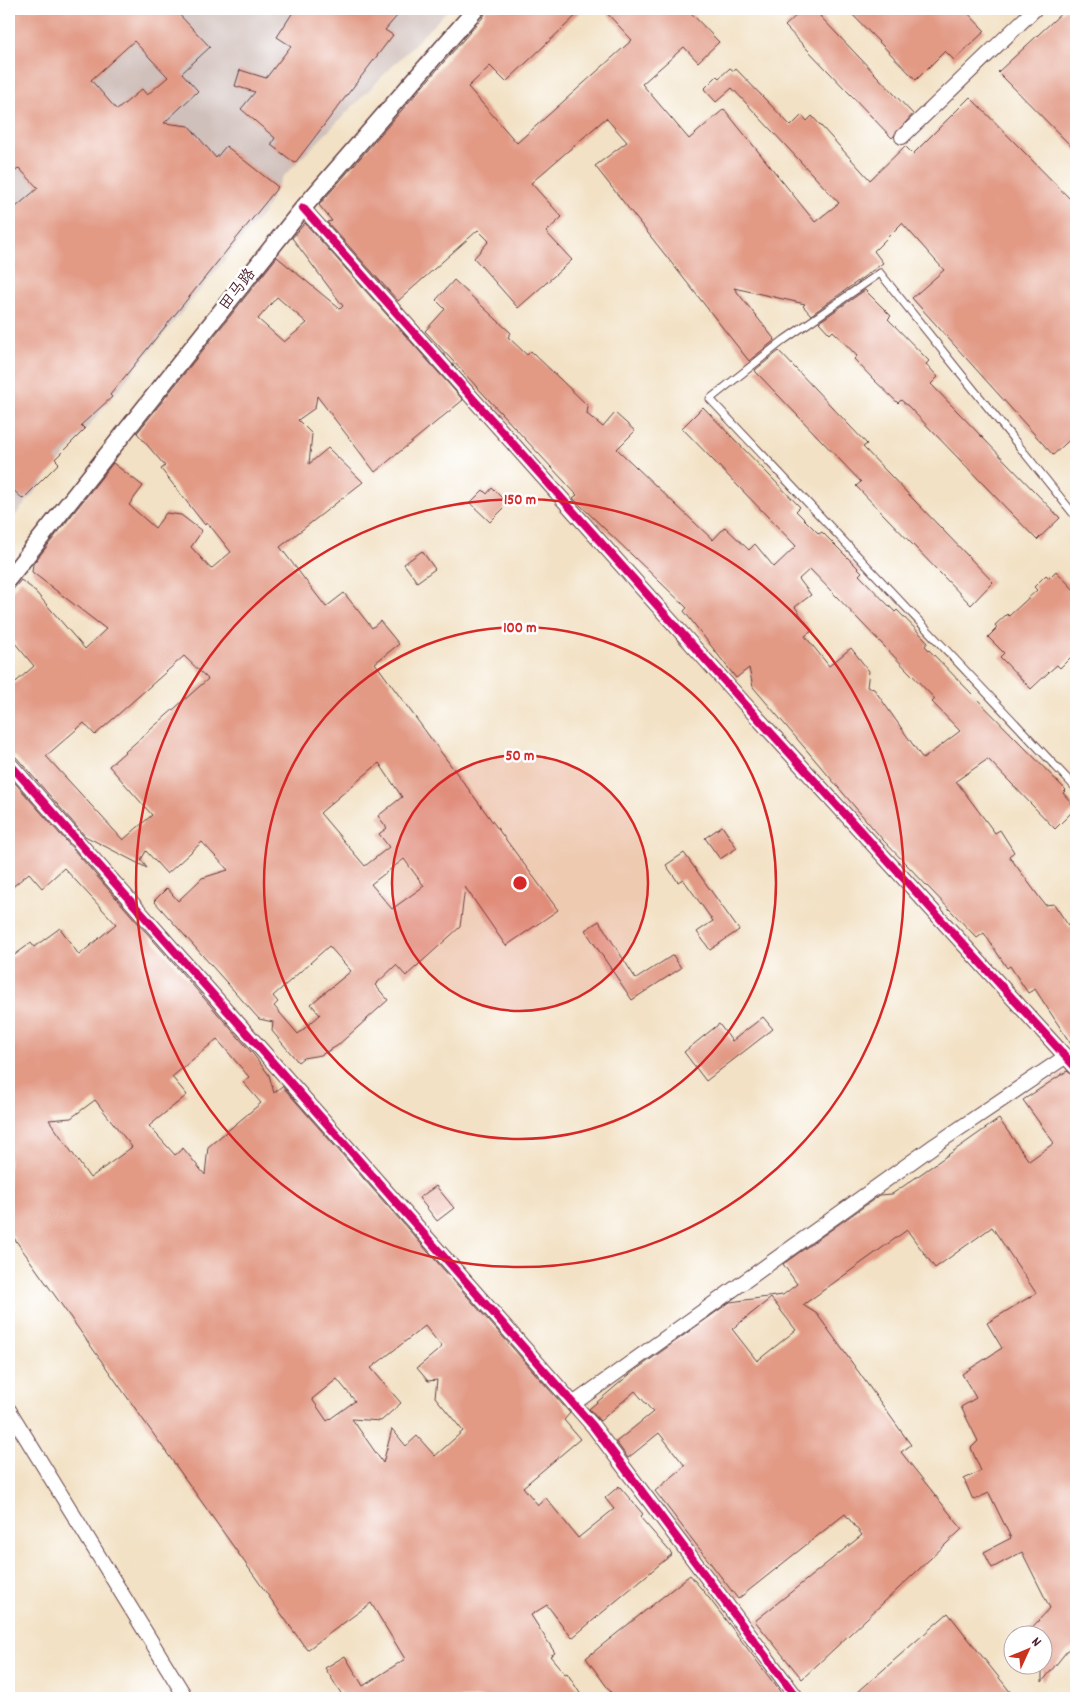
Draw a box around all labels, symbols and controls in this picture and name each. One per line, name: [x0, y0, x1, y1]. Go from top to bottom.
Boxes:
street label: 田马路: [214, 264, 262, 316]
text: 150 m: [504, 490, 536, 512]
text: 100 m: [503, 618, 537, 640]
text: 50 m: [506, 746, 534, 768]
centre of rings: [511, 874, 529, 892]
north arrow: [1002, 1624, 1052, 1674]
text: N: [1026, 1633, 1046, 1652]

